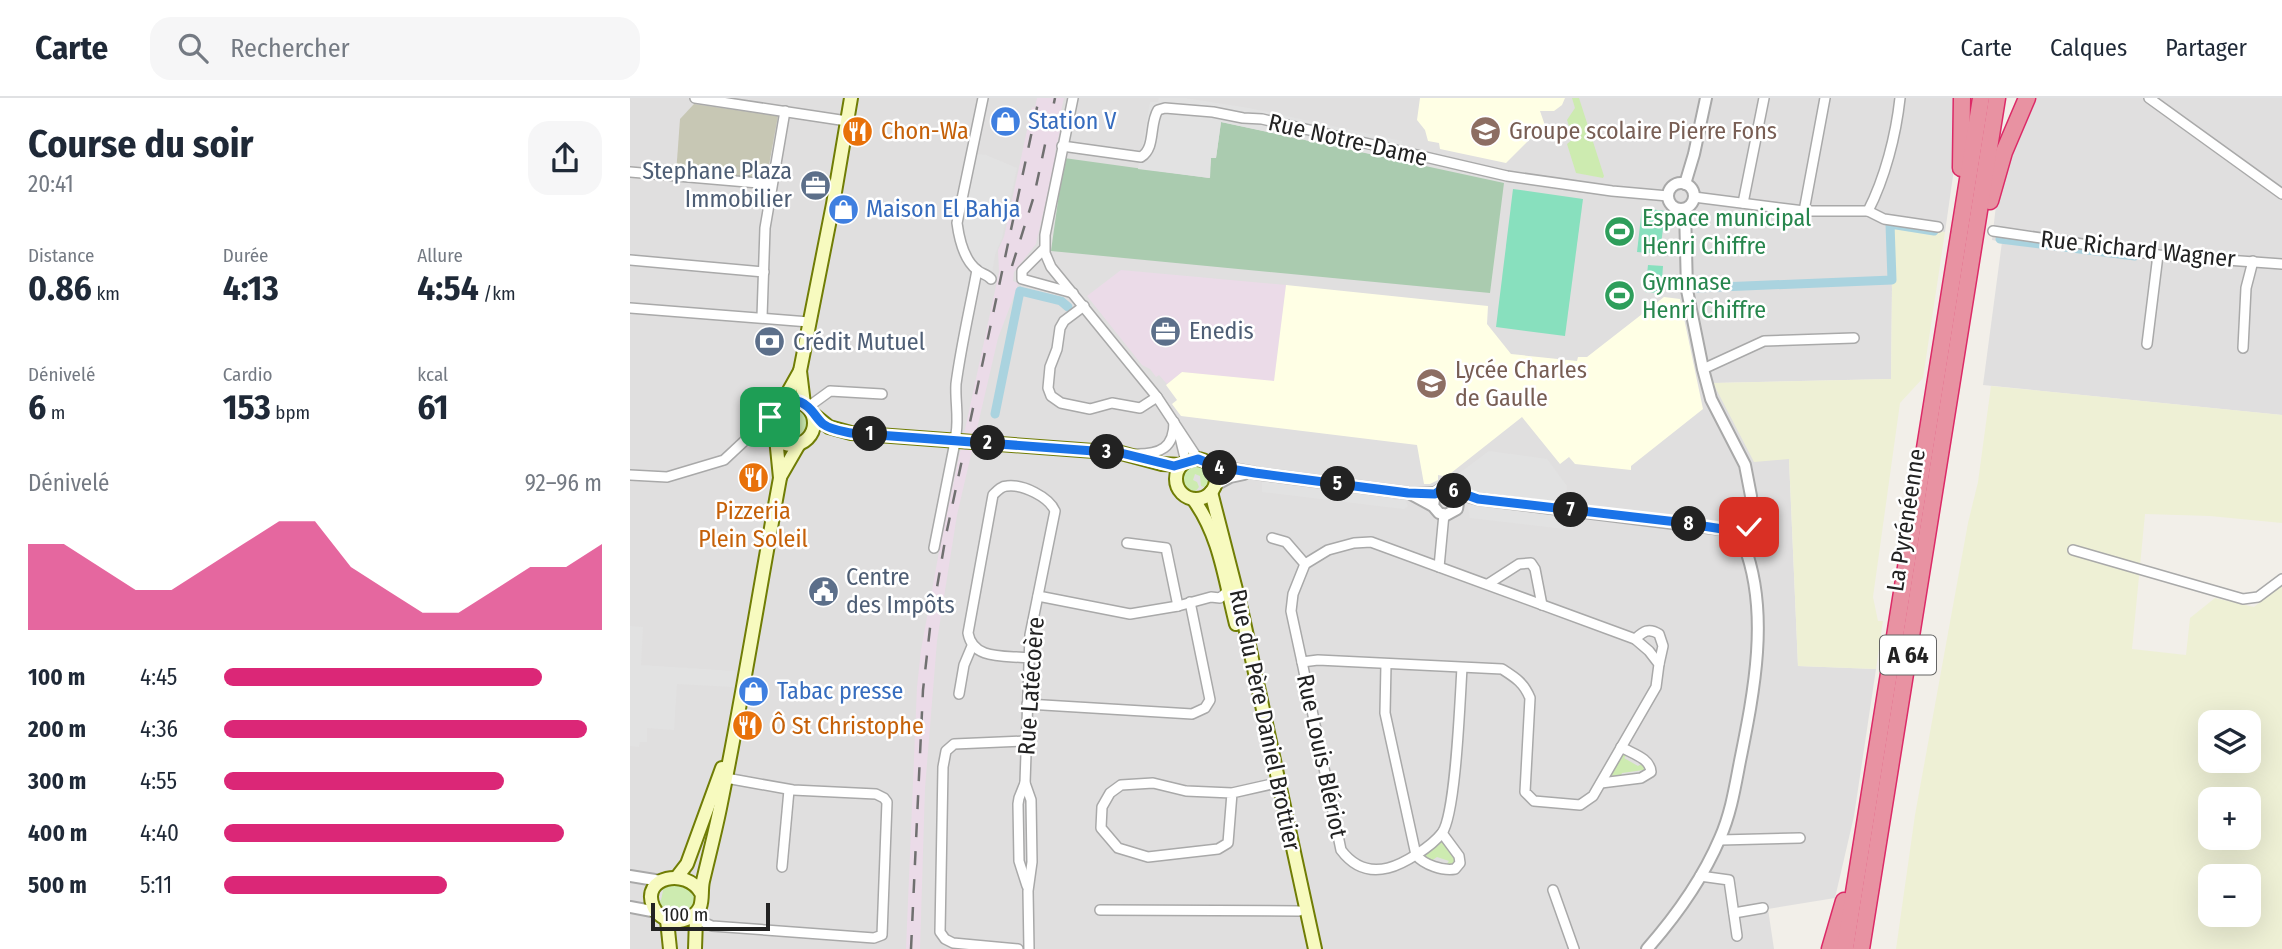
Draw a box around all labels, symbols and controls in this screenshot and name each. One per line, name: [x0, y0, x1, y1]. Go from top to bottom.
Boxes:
search box: [150, 17, 640, 80]
text: Carte: [35, 28, 108, 68]
icon: search: [174, 29, 212, 67]
text: Rechercher: [230, 33, 350, 64]
text: Carte: [1961, 34, 2012, 62]
text: Calques: [2050, 34, 2127, 62]
text: Partager: [2165, 34, 2247, 62]
shop icon: Station V: [988, 104, 1022, 138]
place label: Station V: [1028, 107, 1117, 135]
street label: Rue Notre-Dame: [1266, 108, 1430, 172]
restaurant icon: Chon-Wa: [841, 114, 875, 148]
school or university icon: Groupe scolaire Pierre Fons: [1469, 114, 1503, 148]
place label: Chon-Wa: [881, 117, 969, 145]
place label: Groupe scolaire Pierre Fons: [1509, 117, 1777, 145]
text: Course du soir: [28, 121, 254, 167]
button: share: [528, 121, 602, 195]
place label: Stephane Plaza Immobilier: [642, 157, 793, 213]
office icon: Stephane Plaza Immobilier: [798, 168, 832, 202]
text: 20:41: [28, 170, 74, 198]
shop icon: Maison El Bahja: [826, 192, 860, 226]
place label: Maison El Bahja: [866, 195, 1020, 223]
place label: Espace municipal Henri Chiffre: [1642, 204, 1811, 260]
sports icon: Espace municipal Henri Chiffre: [1602, 215, 1636, 249]
street label: Rue Richard Wagner: [2039, 225, 2238, 273]
text: Distance: [28, 244, 95, 267]
text: Durée: [223, 244, 269, 267]
text: Allure: [417, 244, 463, 267]
text: 0.86: [28, 267, 92, 309]
text: 4:13: [223, 267, 279, 309]
text: 4:54: [417, 267, 479, 309]
place label: Gymnase Henri Chiffre: [1642, 268, 1766, 324]
sports icon: Gymnase Henri Chiffre: [1602, 279, 1636, 313]
text: km: [92, 282, 120, 305]
text: /km: [479, 282, 516, 305]
office icon: Enedis: [1149, 314, 1183, 348]
place label: Enedis: [1189, 317, 1254, 345]
bank icon: Crédit Mutuel: [753, 325, 787, 359]
place label: Crédit Mutuel: [793, 328, 925, 356]
place label: Lycée Charles de Gaulle: [1455, 356, 1587, 412]
text: Dénivelé: [28, 363, 95, 386]
text: Cardio: [223, 363, 273, 386]
text: kcal: [417, 363, 448, 386]
school or university icon: Lycée Charles de Gaulle: [1415, 367, 1449, 401]
text: 6: [28, 386, 46, 428]
text: 153: [223, 386, 271, 428]
text: 61: [417, 386, 449, 428]
pin: [740, 387, 800, 447]
icon: arrive: [751, 398, 789, 436]
text: m: [46, 401, 65, 424]
text: bpm: [271, 401, 310, 424]
pin: 1: [852, 416, 888, 452]
text: 1: [865, 422, 874, 445]
pin: 2: [970, 426, 1006, 460]
text: 2: [983, 431, 992, 454]
pin: 3: [1090, 434, 1124, 470]
text: 3: [1102, 440, 1111, 463]
street label: La Pyrénéenne: [1881, 447, 1931, 593]
pin: 4: [1202, 450, 1238, 486]
text: 4: [1215, 456, 1224, 479]
restaurant icon: Pizzeria Plein Soleil: [736, 460, 770, 494]
pin: 5: [1320, 466, 1356, 502]
text: Dénivelé: [28, 469, 109, 497]
text: 92–96 m: [525, 469, 602, 497]
text: 5: [1333, 472, 1342, 495]
pin: 6: [1436, 474, 1472, 508]
text: 6: [1449, 479, 1458, 502]
pin: 7: [1553, 492, 1588, 528]
place label: Pizzeria Plein Soleil: [698, 497, 808, 553]
pin: [1719, 497, 1779, 557]
text: 7: [1566, 498, 1575, 521]
pin: 8: [1672, 506, 1706, 542]
icon: check: [1730, 508, 1768, 546]
text: 8: [1683, 512, 1694, 535]
place label: Centre des Impôts: [846, 563, 955, 619]
public building icon: Centre des Impôts: [806, 574, 840, 608]
street label: Rue du Père Daniel Brottier: [1224, 587, 1307, 854]
street label: Rue Latécoère: [1012, 616, 1050, 756]
road number: A 64: [1880, 636, 1936, 674]
text: 100 m: [28, 663, 85, 691]
text: 4:45: [140, 663, 177, 691]
street label: Rue Louis Blériot: [1291, 672, 1353, 840]
shop icon: Tabac presse: [737, 674, 771, 708]
place label: Tabac presse: [777, 677, 903, 705]
restaurant icon: Ô St Christophe: [731, 709, 765, 743]
map controls: [2198, 710, 2261, 927]
button: layers: [2198, 710, 2261, 773]
place label: Ô St Christophe: [771, 711, 924, 740]
text: 200 m: [28, 715, 86, 743]
text: 4:36: [140, 715, 178, 743]
text: 300 m: [28, 767, 86, 795]
text: 4:55: [140, 767, 177, 795]
button: +: [2198, 787, 2261, 850]
text: 400 m: [28, 819, 87, 847]
text: 4:40: [140, 819, 179, 847]
button: −: [2198, 864, 2261, 927]
text: 500 m: [28, 871, 87, 899]
text: 5:11: [140, 871, 172, 899]
scale bar: [651, 900, 770, 932]
text: 100 m: [662, 903, 708, 926]

